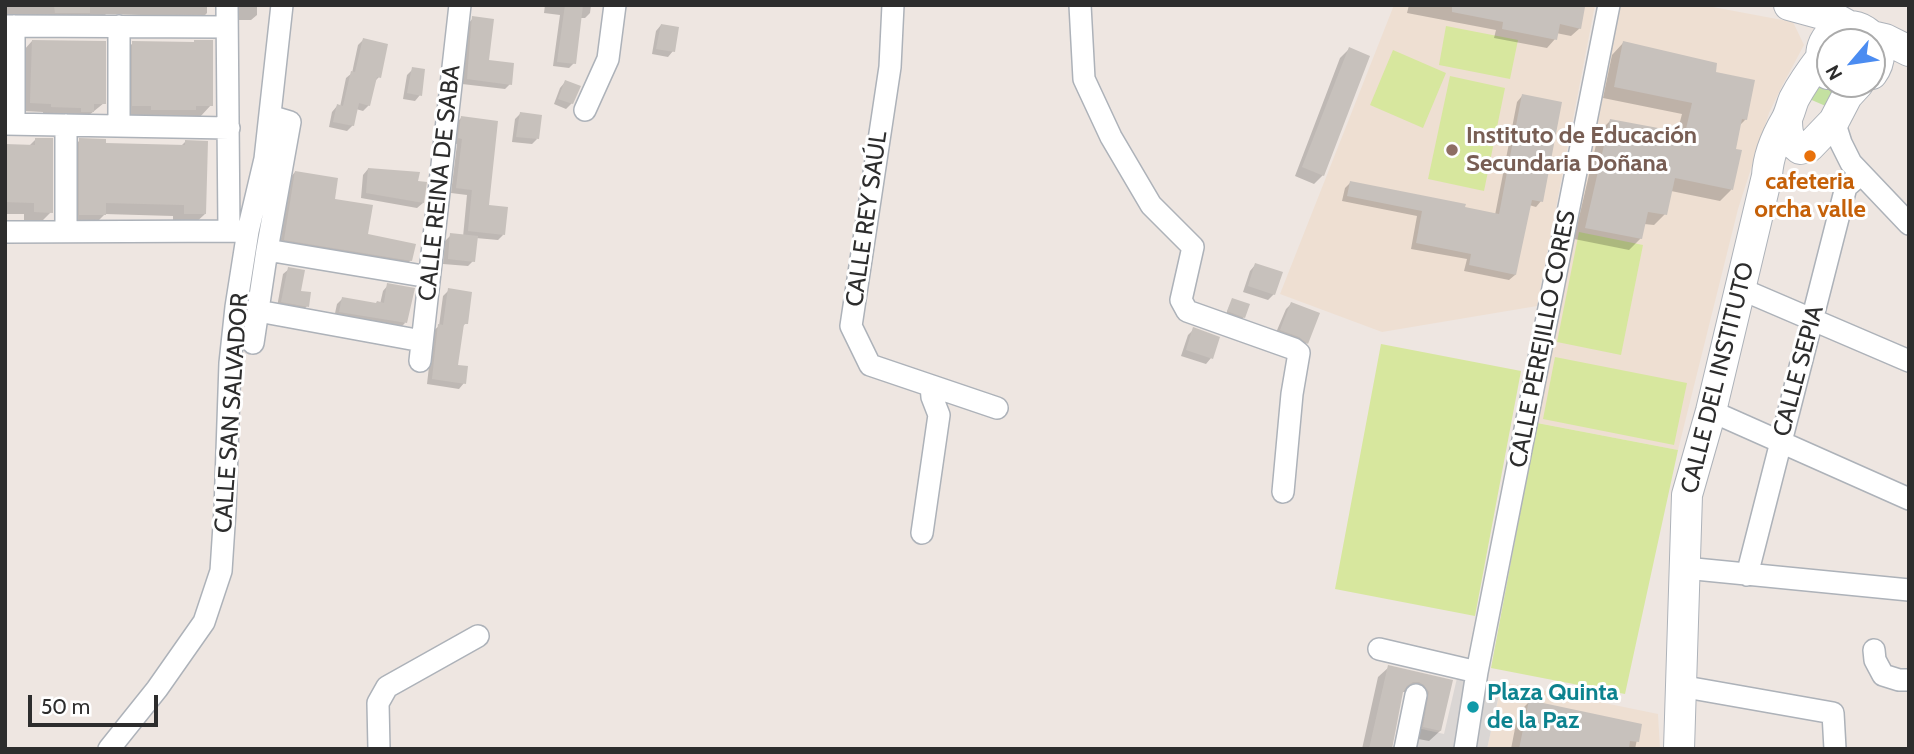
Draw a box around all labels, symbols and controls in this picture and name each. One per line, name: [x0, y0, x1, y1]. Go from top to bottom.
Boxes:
north arrow: [1816, 28, 1886, 98]
text: N: [1821, 61, 1847, 84]
street label: CALLE REINA DE SABA: [413, 63, 467, 303]
place label: Instituto de Educación Secundaria Doñana: [1466, 122, 1697, 178]
street label: CALLE REY SAÚL: [840, 129, 894, 309]
marker: Instituto de Educación Secundaria Doñana: [1444, 142, 1460, 158]
marker: cafeteria orcha valle: [1802, 148, 1818, 164]
place label: cafeteria orcha valle: [1754, 168, 1866, 224]
street label: CALLE PEREJILLO CORES: [1504, 208, 1582, 470]
street label: CALLE DEL INSTITUTO: [1675, 259, 1761, 497]
street label: CALLE SAN SALVADOR: [209, 292, 255, 534]
street label: CALLE SEPIA: [1768, 302, 1830, 440]
place label: Plaza Quinta de la Paz: [1487, 679, 1619, 735]
scale bar: [32, 680, 161, 724]
text: 50 m: [41, 694, 90, 719]
marker: Plaza Quinta de la Paz: [1465, 699, 1481, 715]

